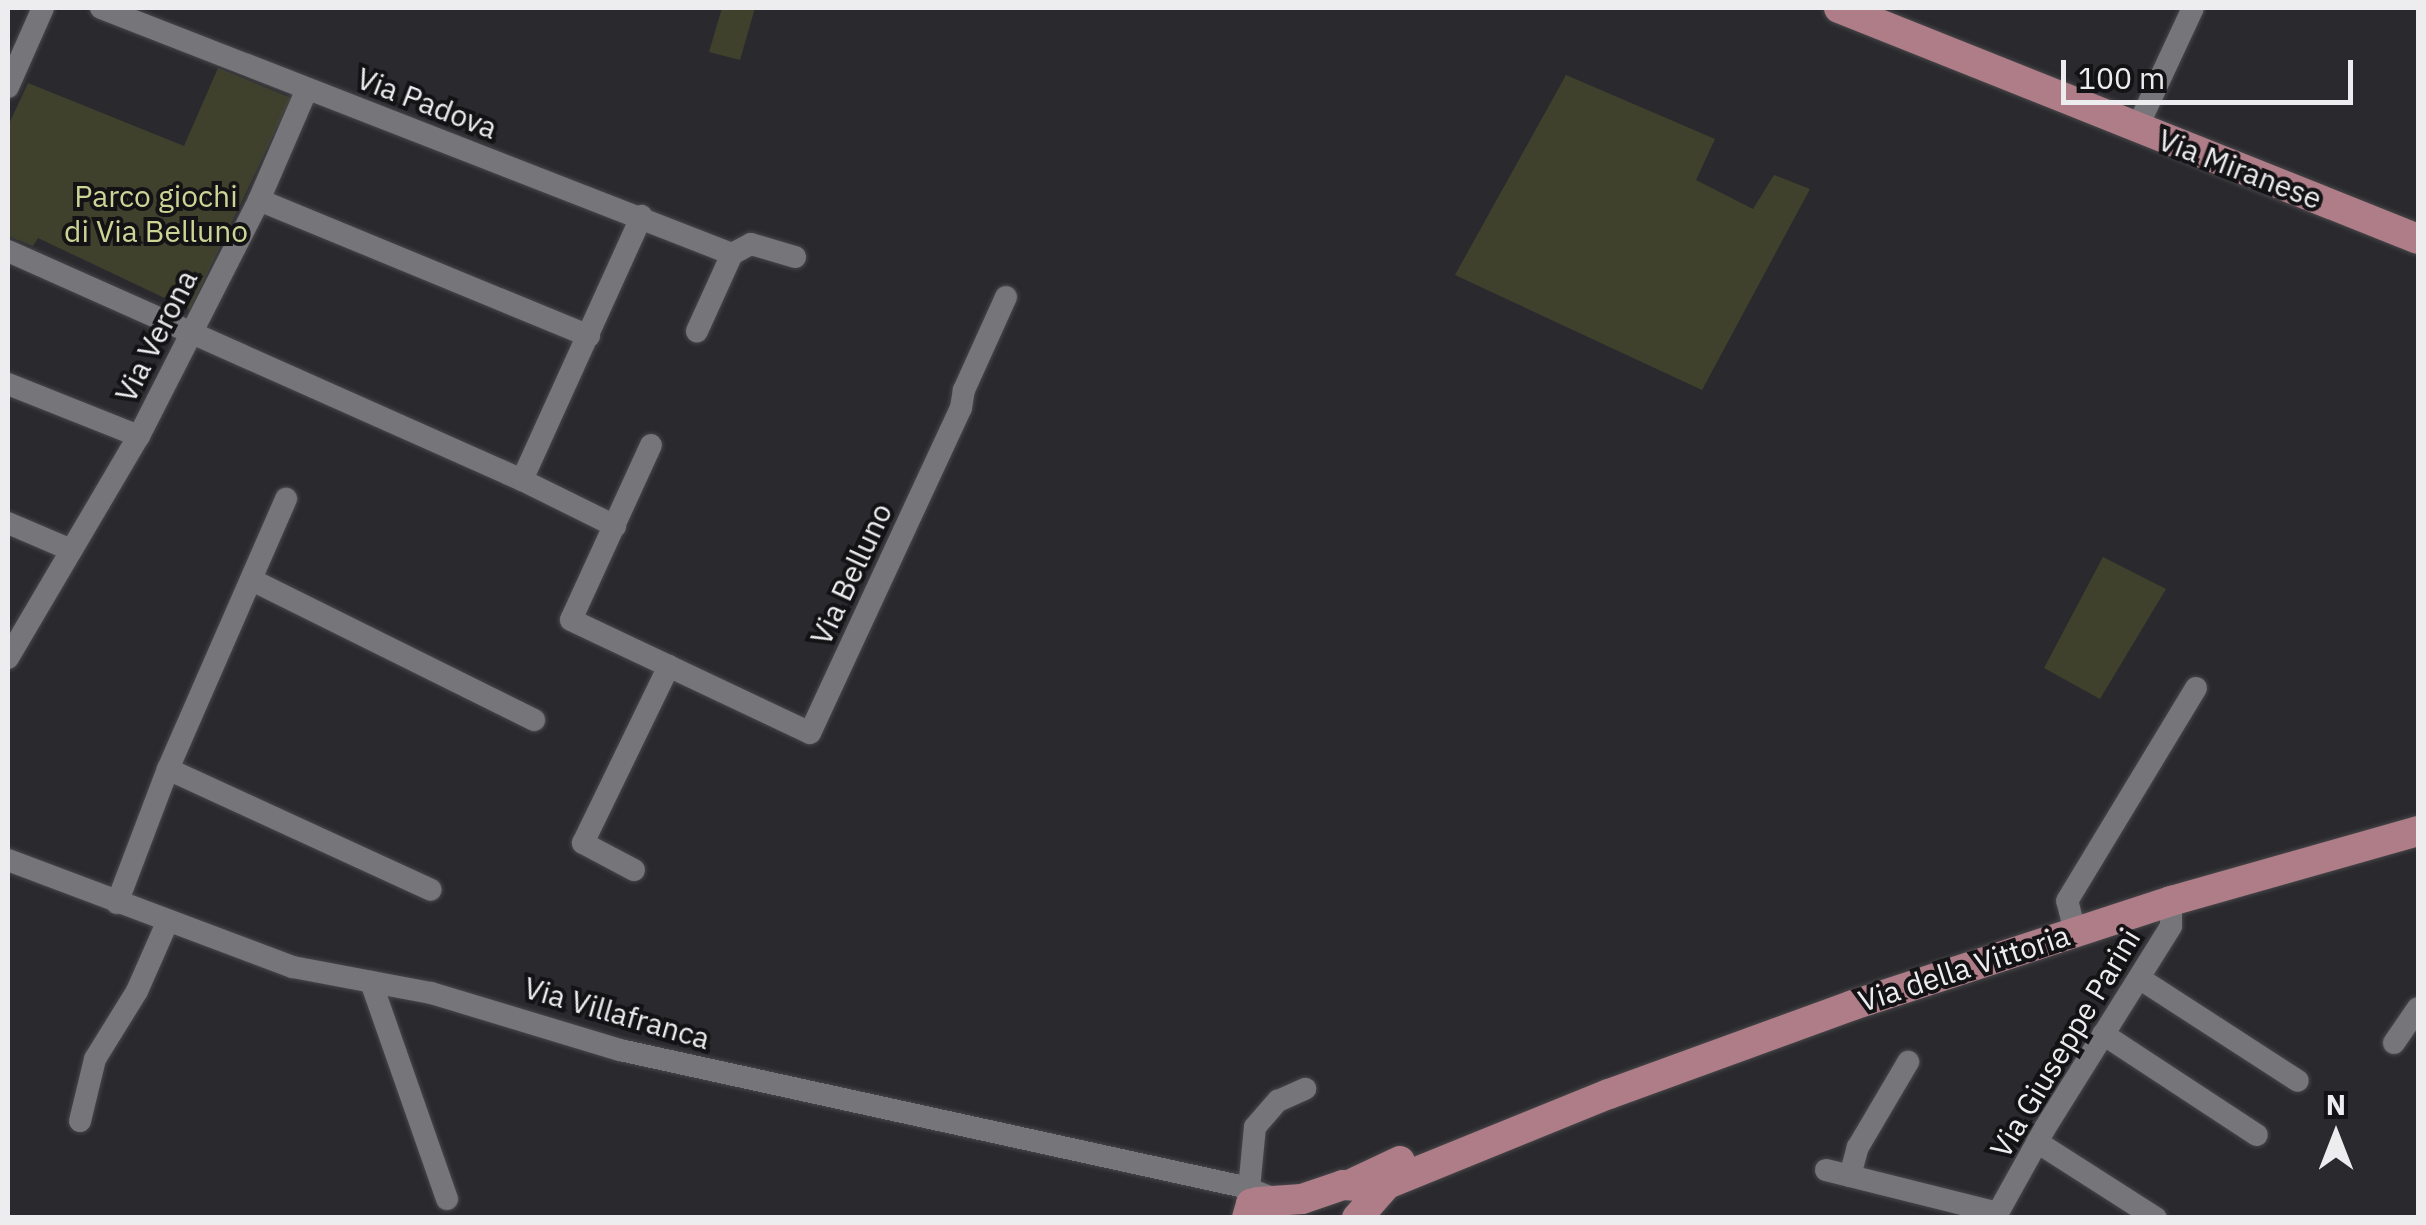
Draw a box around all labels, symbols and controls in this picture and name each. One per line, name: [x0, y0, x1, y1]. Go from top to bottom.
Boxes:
scale bar: [2066, 40, 2358, 102]
text: 100 m: [2078, 58, 2165, 97]
street label: Via Padova: [352, 60, 502, 146]
street label: Via Miranese: [2153, 121, 2327, 217]
park label: Parco giochi di Via Belluno: [64, 178, 248, 248]
street label: Via Verona: [107, 264, 205, 408]
street label: Via Belluno: [803, 498, 899, 650]
street label: Via della Vittoria: [1854, 917, 2074, 1019]
street label: Via Giuseppe Parini: [1982, 922, 2148, 1164]
street label: Via Villafranca: [520, 969, 714, 1057]
north arrow: [2286, 1085, 2386, 1185]
text: N: [2326, 1086, 2346, 1123]

